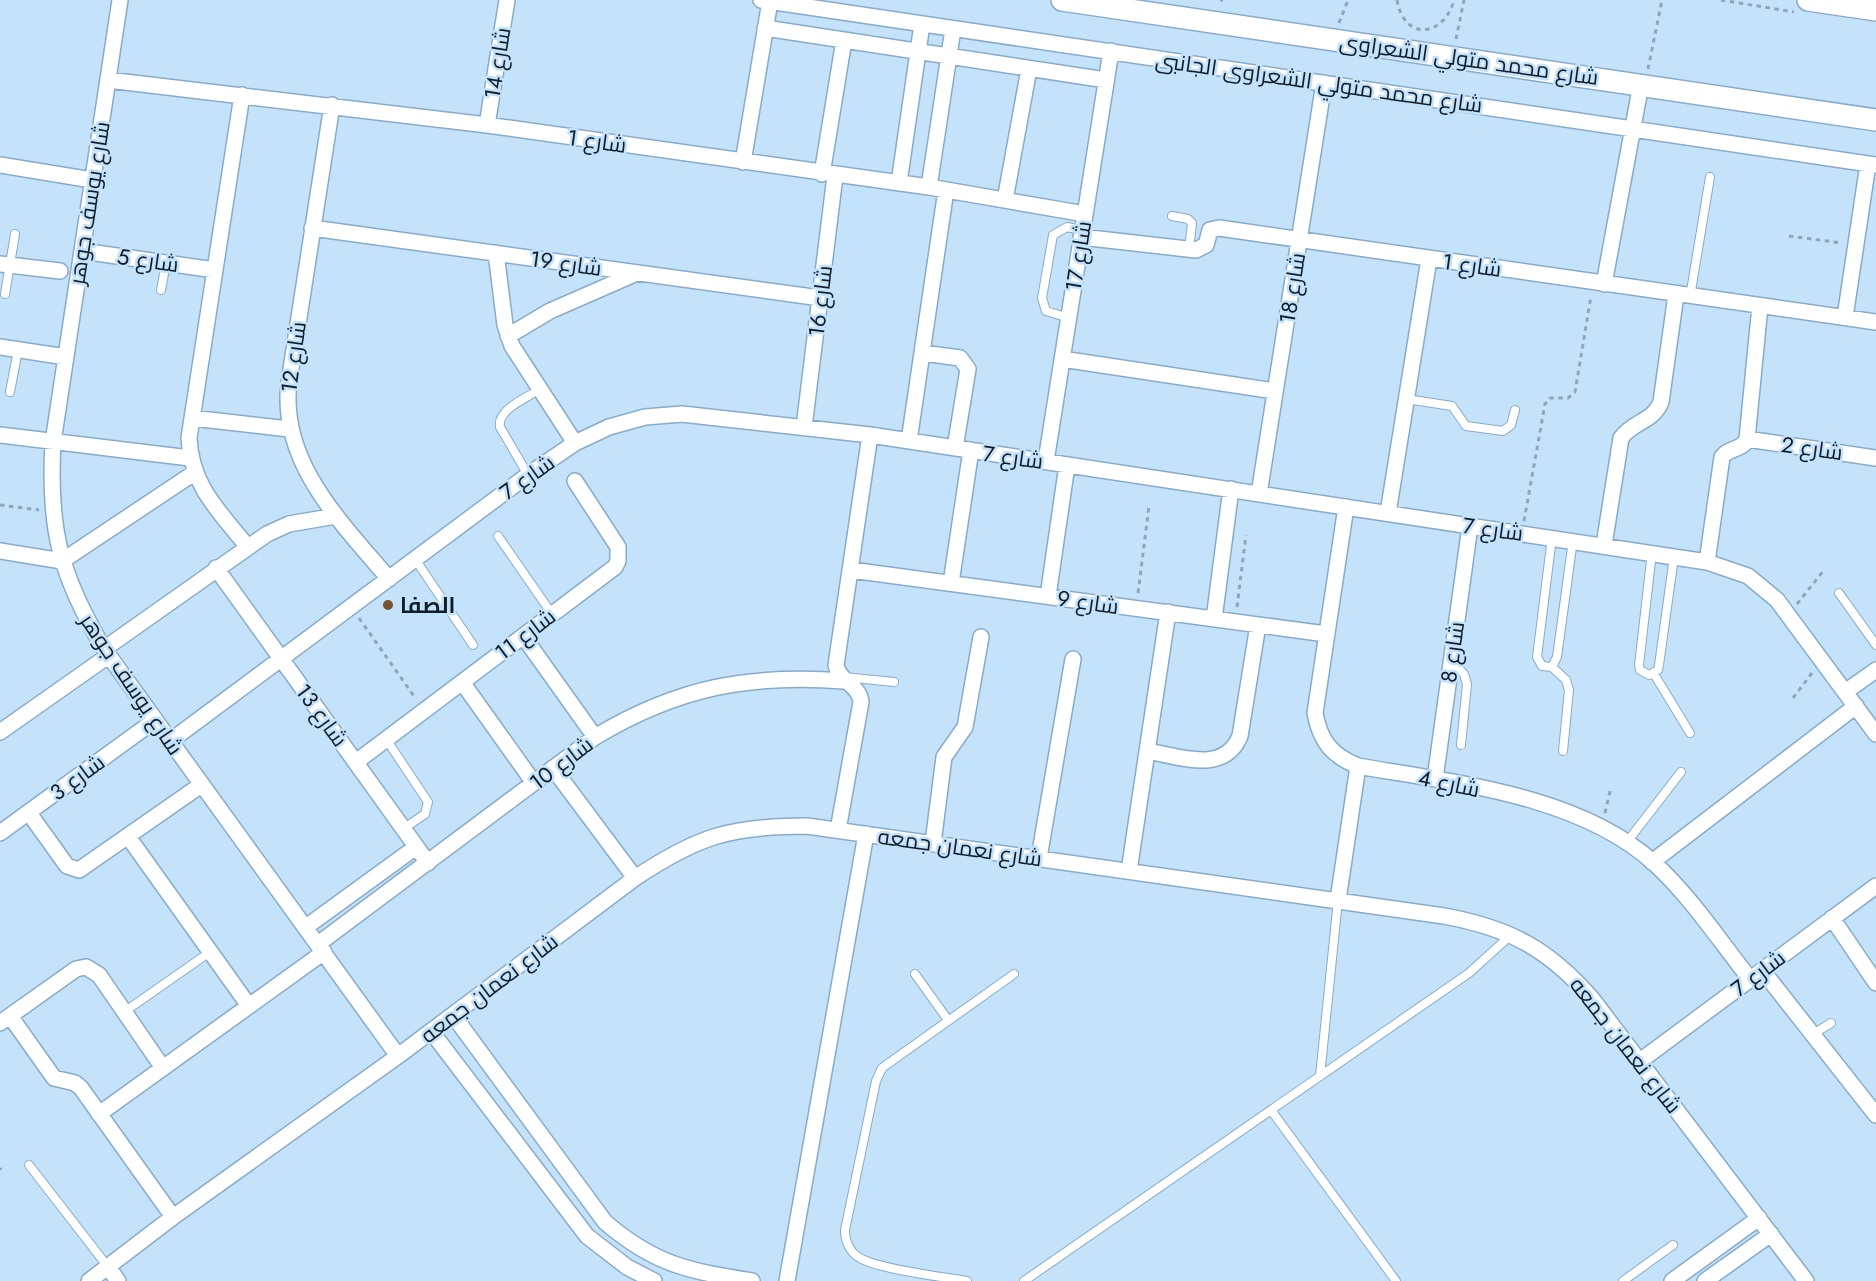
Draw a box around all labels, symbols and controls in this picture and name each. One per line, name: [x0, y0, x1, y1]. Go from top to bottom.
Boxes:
street label: شارع 14: [476, 25, 518, 101]
street label: شارع محمد متولي الشعراوى: [1337, 25, 1601, 94]
street label: شارع محمد متولي الشعراوى الجانبى: [1153, 43, 1485, 122]
street label: شارع يوسف جوهر: [60, 119, 118, 289]
street label: شارع 1: [565, 121, 629, 161]
street label: شارع 17: [1057, 219, 1099, 293]
street label: شارع 5: [115, 240, 181, 280]
street label: شارع 19: [528, 242, 604, 284]
street label: شارع 1: [1440, 245, 1504, 285]
street label: شارع 18: [1271, 250, 1313, 326]
street label: شارع 16: [800, 263, 840, 339]
street label: شارع 12: [272, 319, 314, 395]
street label: شارع 2: [1779, 428, 1845, 468]
street label: شارع 7: [981, 437, 1045, 477]
street label: شارع 7: [493, 446, 561, 508]
street label: شارع 7: [1461, 509, 1525, 549]
street label: شارع 9: [1055, 582, 1121, 622]
place label: الصفا: [400, 589, 455, 621]
marker: الصفا: [381, 598, 395, 612]
street label: شارع 11: [488, 600, 562, 668]
street label: شارع يوسف جوهر: [72, 605, 191, 761]
street label: شارع 8: [1432, 619, 1472, 685]
street label: شارع 13: [288, 677, 356, 753]
street label: شارع 10: [522, 728, 600, 798]
street label: شارع 3: [43, 746, 111, 808]
street label: شارع 4: [1415, 761, 1483, 805]
street label: شارع نعمان جمعه: [876, 820, 1044, 874]
street label: شارع نعمان جمعه: [413, 925, 565, 1051]
street label: شارع 7: [1724, 942, 1792, 1004]
street label: شارع نعمان جمعه: [1562, 970, 1690, 1120]

